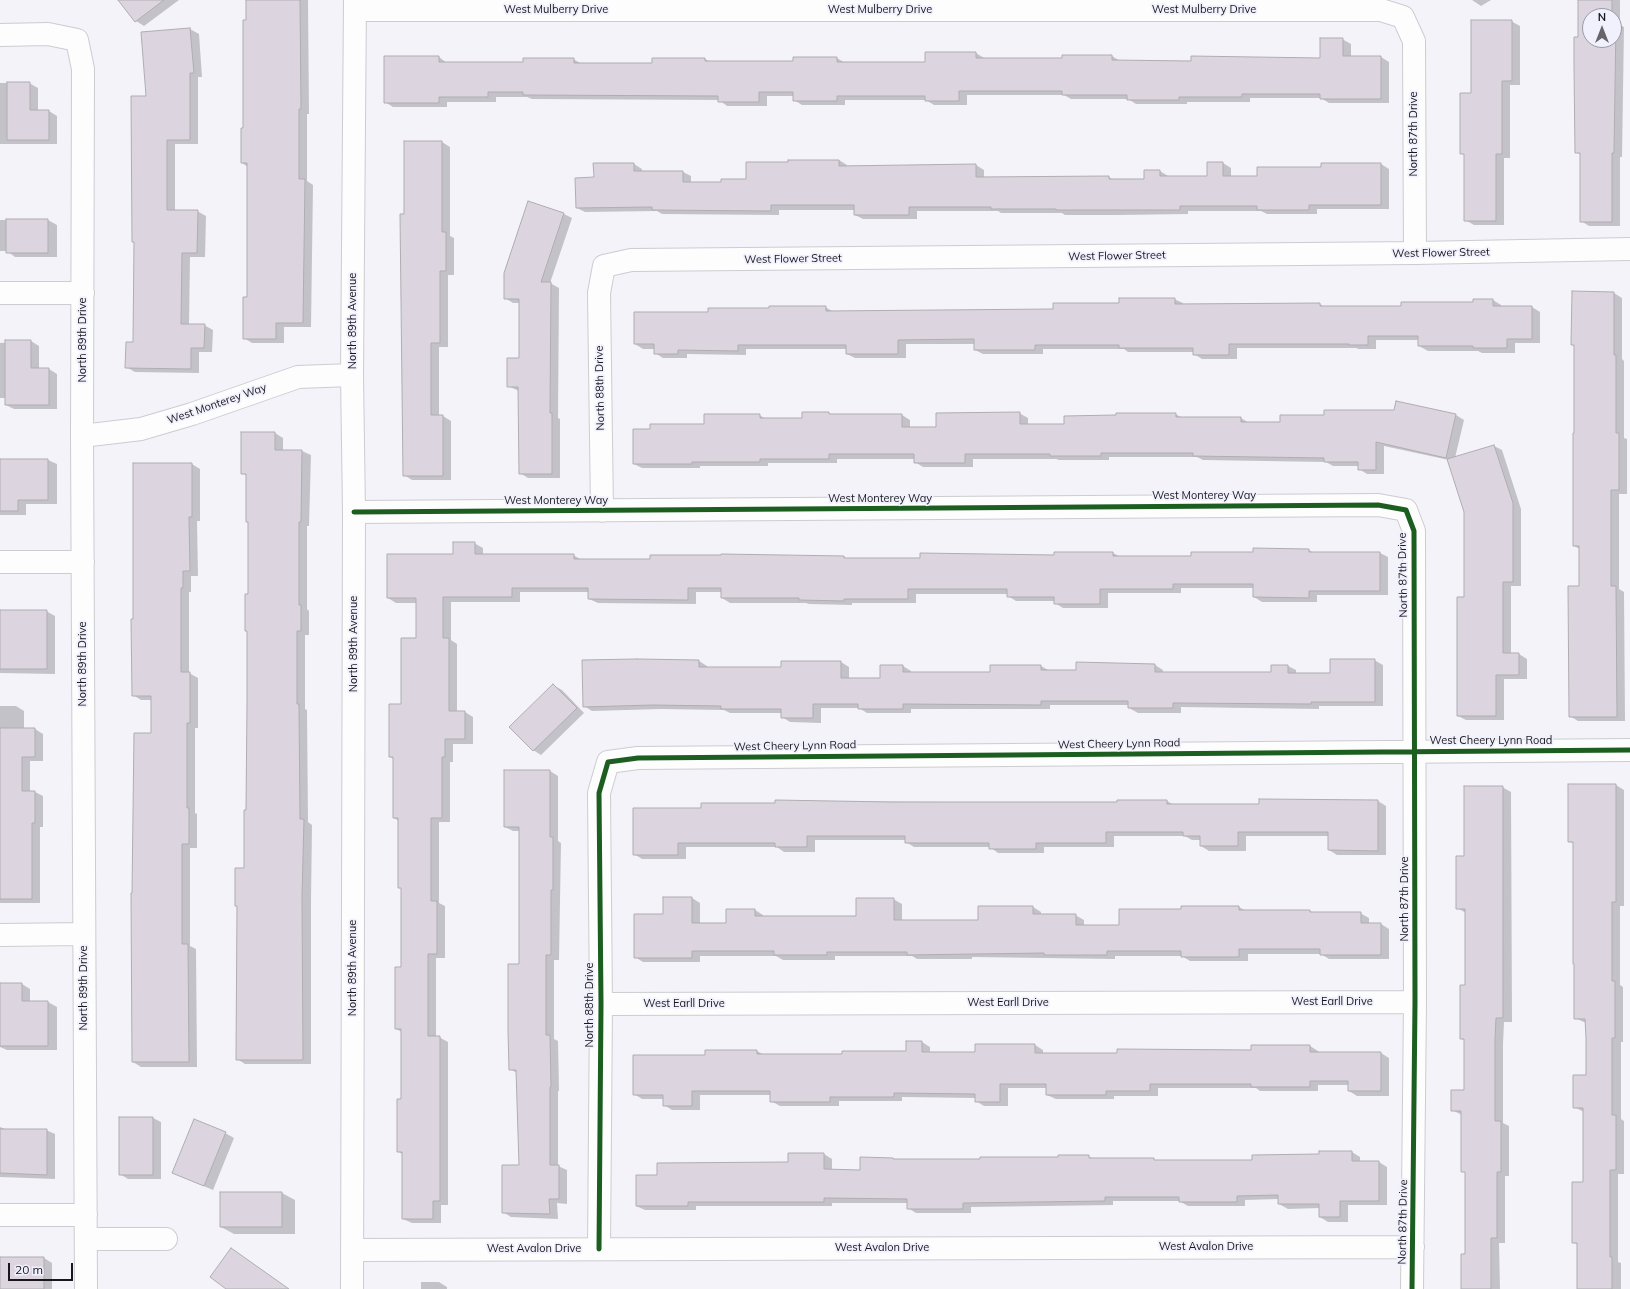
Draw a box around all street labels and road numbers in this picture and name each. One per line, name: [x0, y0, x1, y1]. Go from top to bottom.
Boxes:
street label: West Mulberry Drive: [504, 3, 608, 17]
street label: West Mulberry Drive: [828, 3, 932, 17]
street label: West Mulberry Drive: [1152, 3, 1256, 17]
street label: North 87th Drive: [1407, 92, 1421, 176]
street label: West Flower Street: [1392, 246, 1490, 260]
street label: West Flower Street: [1068, 249, 1166, 263]
street label: West Flower Street: [744, 252, 842, 266]
street label: North 89th Avenue: [346, 273, 360, 369]
street label: North 89th Drive: [76, 298, 90, 382]
street label: North 88th Drive: [593, 345, 607, 431]
street label: West Monterey Way: [166, 381, 268, 427]
street label: West Monterey Way: [1152, 489, 1256, 503]
street label: West Monterey Way: [828, 492, 932, 506]
street label: West Monterey Way: [504, 494, 608, 508]
street label: North 87th Drive: [1396, 532, 1410, 618]
street label: North 89th Avenue: [347, 596, 361, 692]
street label: North 89th Drive: [76, 622, 90, 706]
street label: West Cheery Lynn Road: [1430, 734, 1552, 748]
street label: West Cheery Lynn Road: [1058, 736, 1180, 752]
street label: West Cheery Lynn Road: [734, 738, 856, 754]
street label: North 87th Drive: [1398, 857, 1412, 941]
street label: North 89th Avenue: [346, 920, 360, 1016]
street label: North 89th Drive: [77, 946, 91, 1030]
street label: North 88th Drive: [583, 963, 597, 1047]
street label: West Earll Drive: [1291, 995, 1373, 1009]
street label: West Earll Drive: [967, 996, 1049, 1010]
street label: West Earll Drive: [643, 997, 725, 1011]
street label: North 87th Drive: [1396, 1179, 1410, 1265]
street label: West Avalon Drive: [1159, 1240, 1253, 1254]
street label: West Avalon Drive: [835, 1241, 929, 1255]
street label: West Avalon Drive: [487, 1242, 581, 1256]

